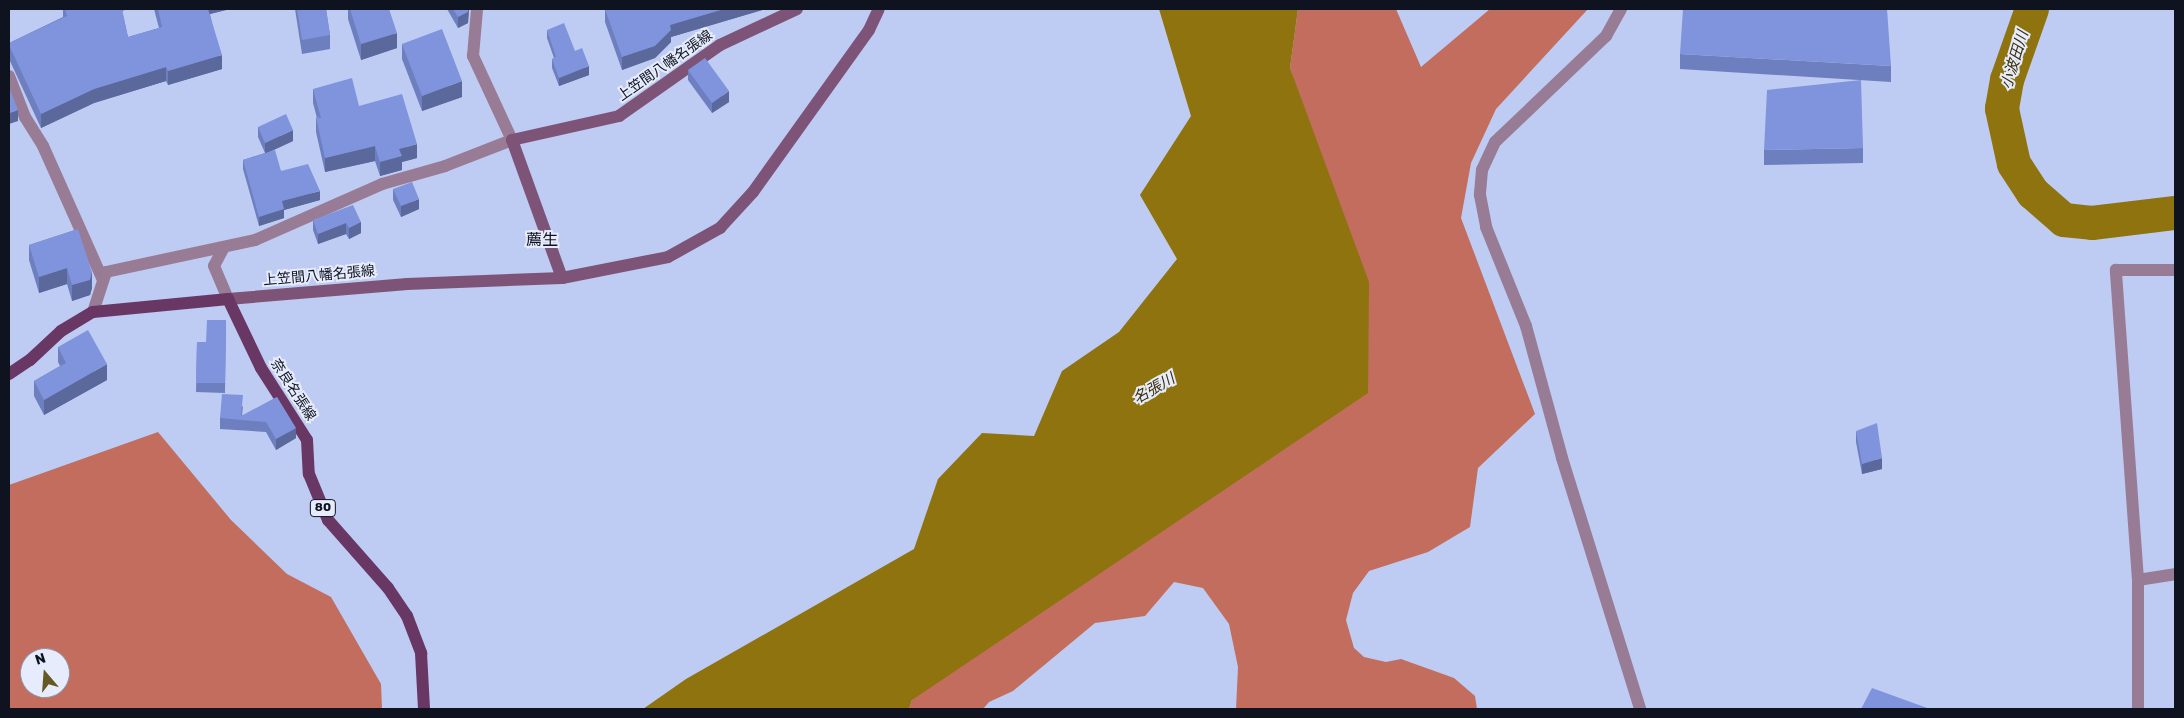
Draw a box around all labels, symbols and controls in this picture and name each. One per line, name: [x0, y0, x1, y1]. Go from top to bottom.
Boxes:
street label: 上笠間八幡名張線: [614, 27, 716, 105]
water label: 小波田川: [1998, 29, 2032, 91]
district label: 薦生: [526, 230, 558, 250]
street label: 上笠間八幡名張線: [262, 263, 376, 289]
street label: 奈良名張線: [267, 356, 319, 424]
water label: 名張川: [1130, 370, 1178, 408]
road number: 80: [309, 498, 337, 518]
north arrow: [20, 648, 70, 698]
text: N: [33, 650, 48, 669]

